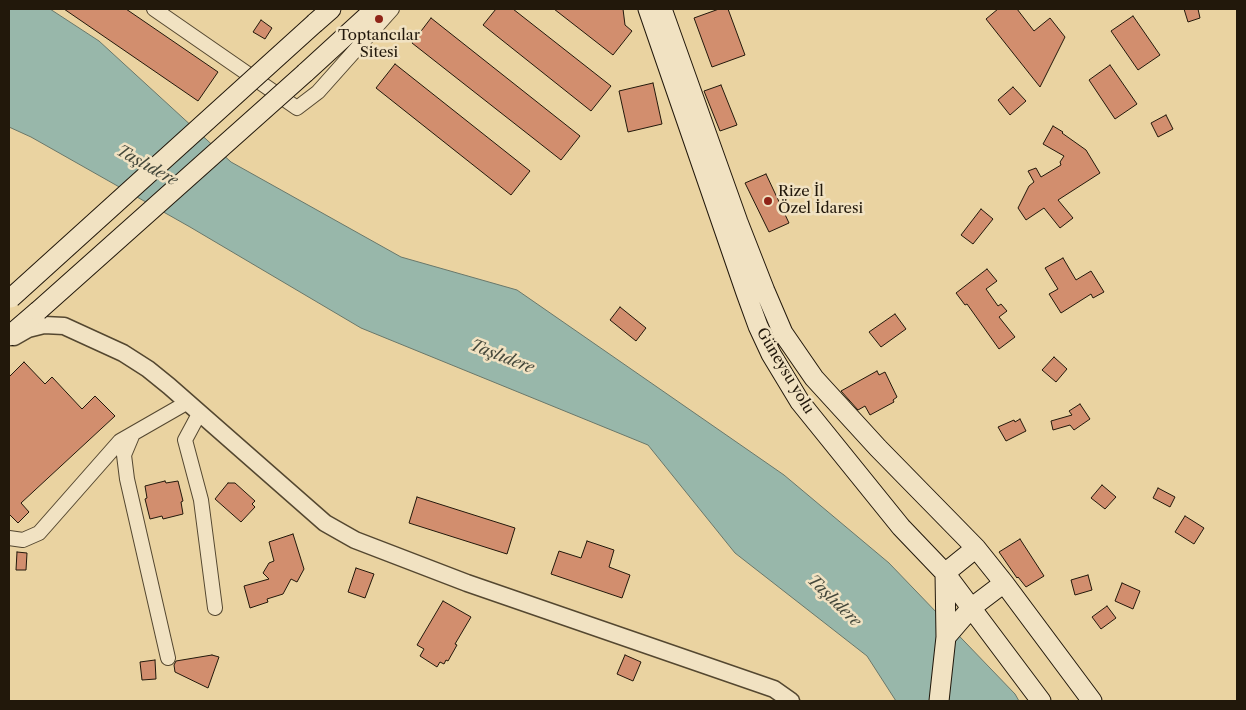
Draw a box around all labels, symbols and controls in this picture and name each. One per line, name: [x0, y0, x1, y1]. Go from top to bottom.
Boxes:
marker: Toptancılar Sitesi: [373, 13, 385, 25]
place label: Toptancılar Sitesi: [338, 27, 420, 62]
water label: Taşlıdere: [113, 141, 181, 191]
place label: Rize İl Özel İdaresi: [778, 183, 863, 218]
marker: Rize İl Özel İdaresi: [762, 195, 774, 207]
street label: Güneysu yolu: [752, 325, 818, 417]
water label: Taşlıdere: [467, 336, 537, 378]
water label: Taşlıdere: [803, 571, 865, 631]

